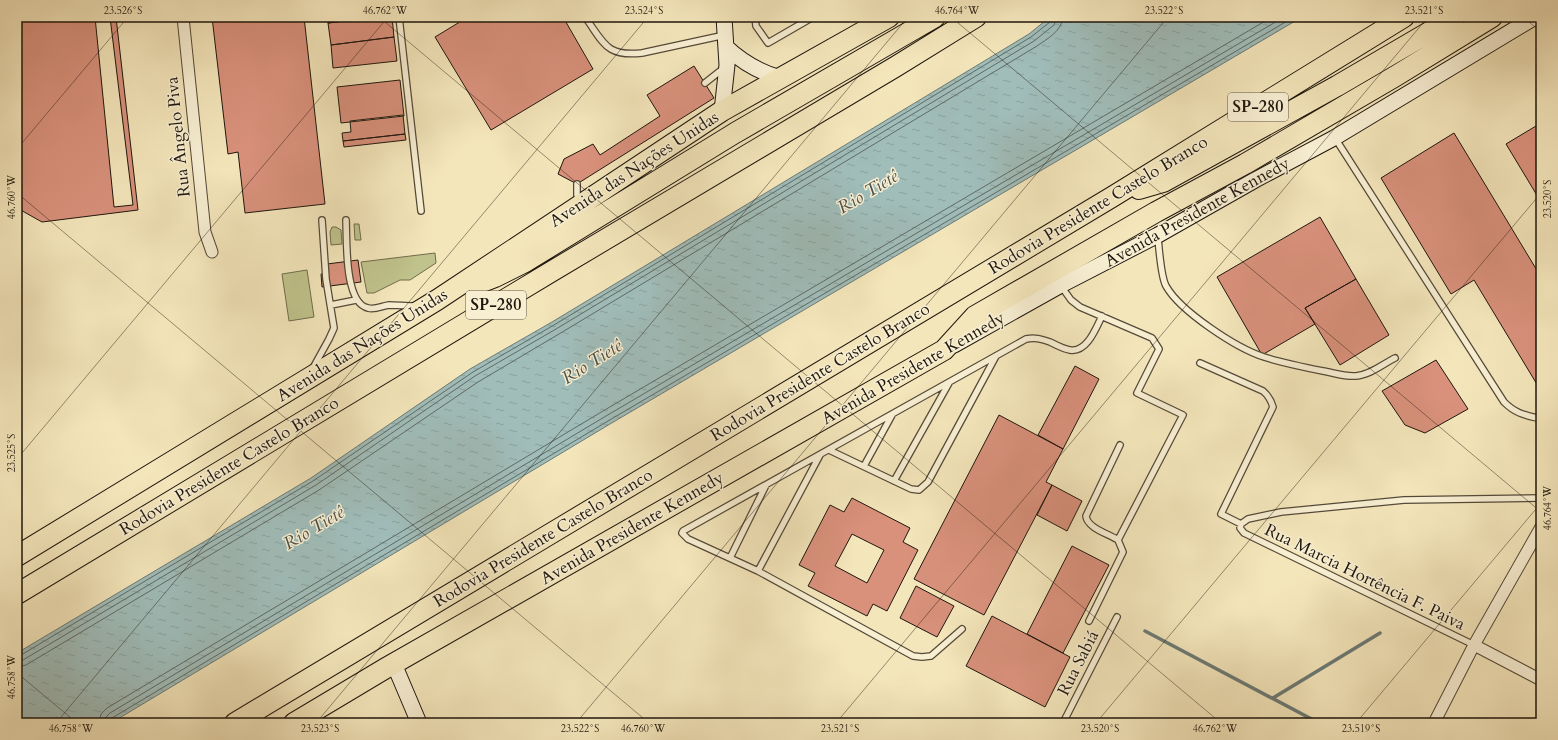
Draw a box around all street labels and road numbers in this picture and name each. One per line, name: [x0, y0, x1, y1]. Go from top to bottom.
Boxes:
street label: Rua Ângelo Piva: [160, 75, 196, 198]
road number: SP-280: [1228, 93, 1288, 121]
street label: Avenida das Nações Unidas: [545, 105, 723, 232]
street label: Rodovia Presidente Castelo Branco: [984, 130, 1212, 280]
street label: Avenida Presidente Kennedy: [1101, 152, 1293, 272]
street label: Avenida das Nações Unidas: [272, 283, 452, 407]
road number: SP-280: [466, 291, 526, 319]
street label: Rodovia Presidente Castelo Branco: [706, 297, 934, 447]
street label: Avenida Presidente Kennedy: [817, 306, 1009, 430]
street label: Rodovia Presidente Castelo Branco: [115, 391, 343, 541]
street label: Rodovia Presidente Castelo Branco: [429, 463, 657, 613]
street label: Avenida Presidente Kennedy: [536, 466, 728, 590]
street label: Rua Marcia Hortência F. Paiva: [1261, 518, 1470, 636]
street label: Rua Sabiá: [1052, 626, 1104, 699]

